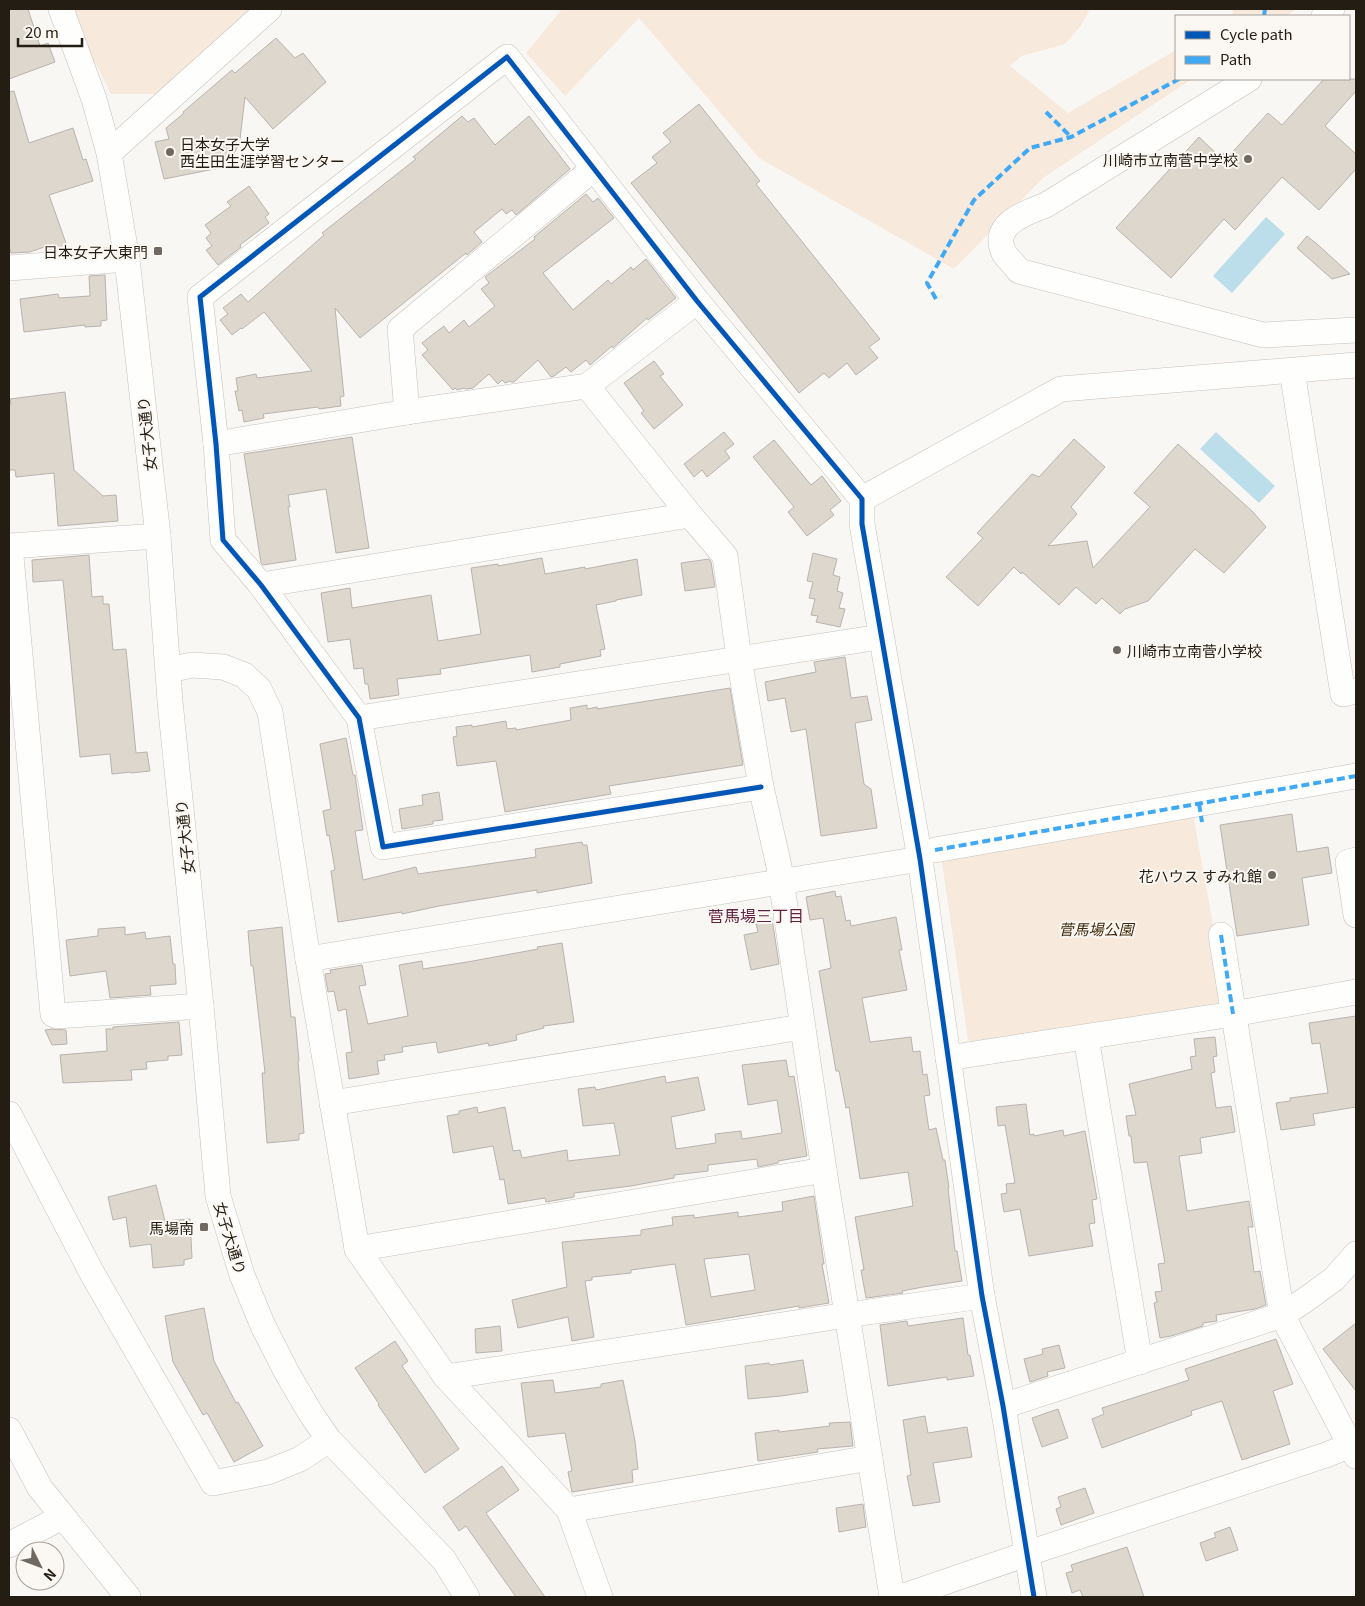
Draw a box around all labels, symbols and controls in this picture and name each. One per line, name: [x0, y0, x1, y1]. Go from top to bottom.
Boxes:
scale bar: [18, 15, 81, 47]
legend: [1175, 15, 1350, 80]
text: 20 m: [25, 21, 59, 42]
text: Cycle path: [1220, 23, 1293, 44]
text: Path: [1220, 48, 1252, 69]
place label: 日本女子大学 西生田生涯学習センター: [180, 133, 345, 171]
marker: 日本女子大学 西生田生涯学習センター: [164, 146, 176, 158]
place label: 川崎市立南菅中学校: [1103, 149, 1238, 170]
marker: 川崎市立南菅中学校: [1242, 153, 1254, 165]
place label: 日本女子大東門: [43, 241, 148, 262]
marker: 日本女子大東門: [152, 245, 164, 257]
street label: 女子大通り: [132, 396, 160, 472]
place label: 川崎市立南菅小学校: [1127, 640, 1262, 661]
marker: 川崎市立南菅小学校: [1111, 644, 1123, 656]
street label: 女子大通り: [170, 799, 198, 875]
place label: 花ハウス すみれ館: [1139, 865, 1262, 886]
marker: 花ハウス すみれ館: [1266, 869, 1278, 881]
district label: 菅馬場三丁目: [708, 903, 804, 927]
park label: 菅馬場公園: [1058, 918, 1135, 939]
street label: 女子大通り: [210, 1199, 252, 1277]
place label: 馬場南: [149, 1217, 194, 1238]
marker: 馬場南: [198, 1221, 210, 1233]
north arrow: [15, 1541, 65, 1591]
text: N: [39, 1565, 61, 1586]

